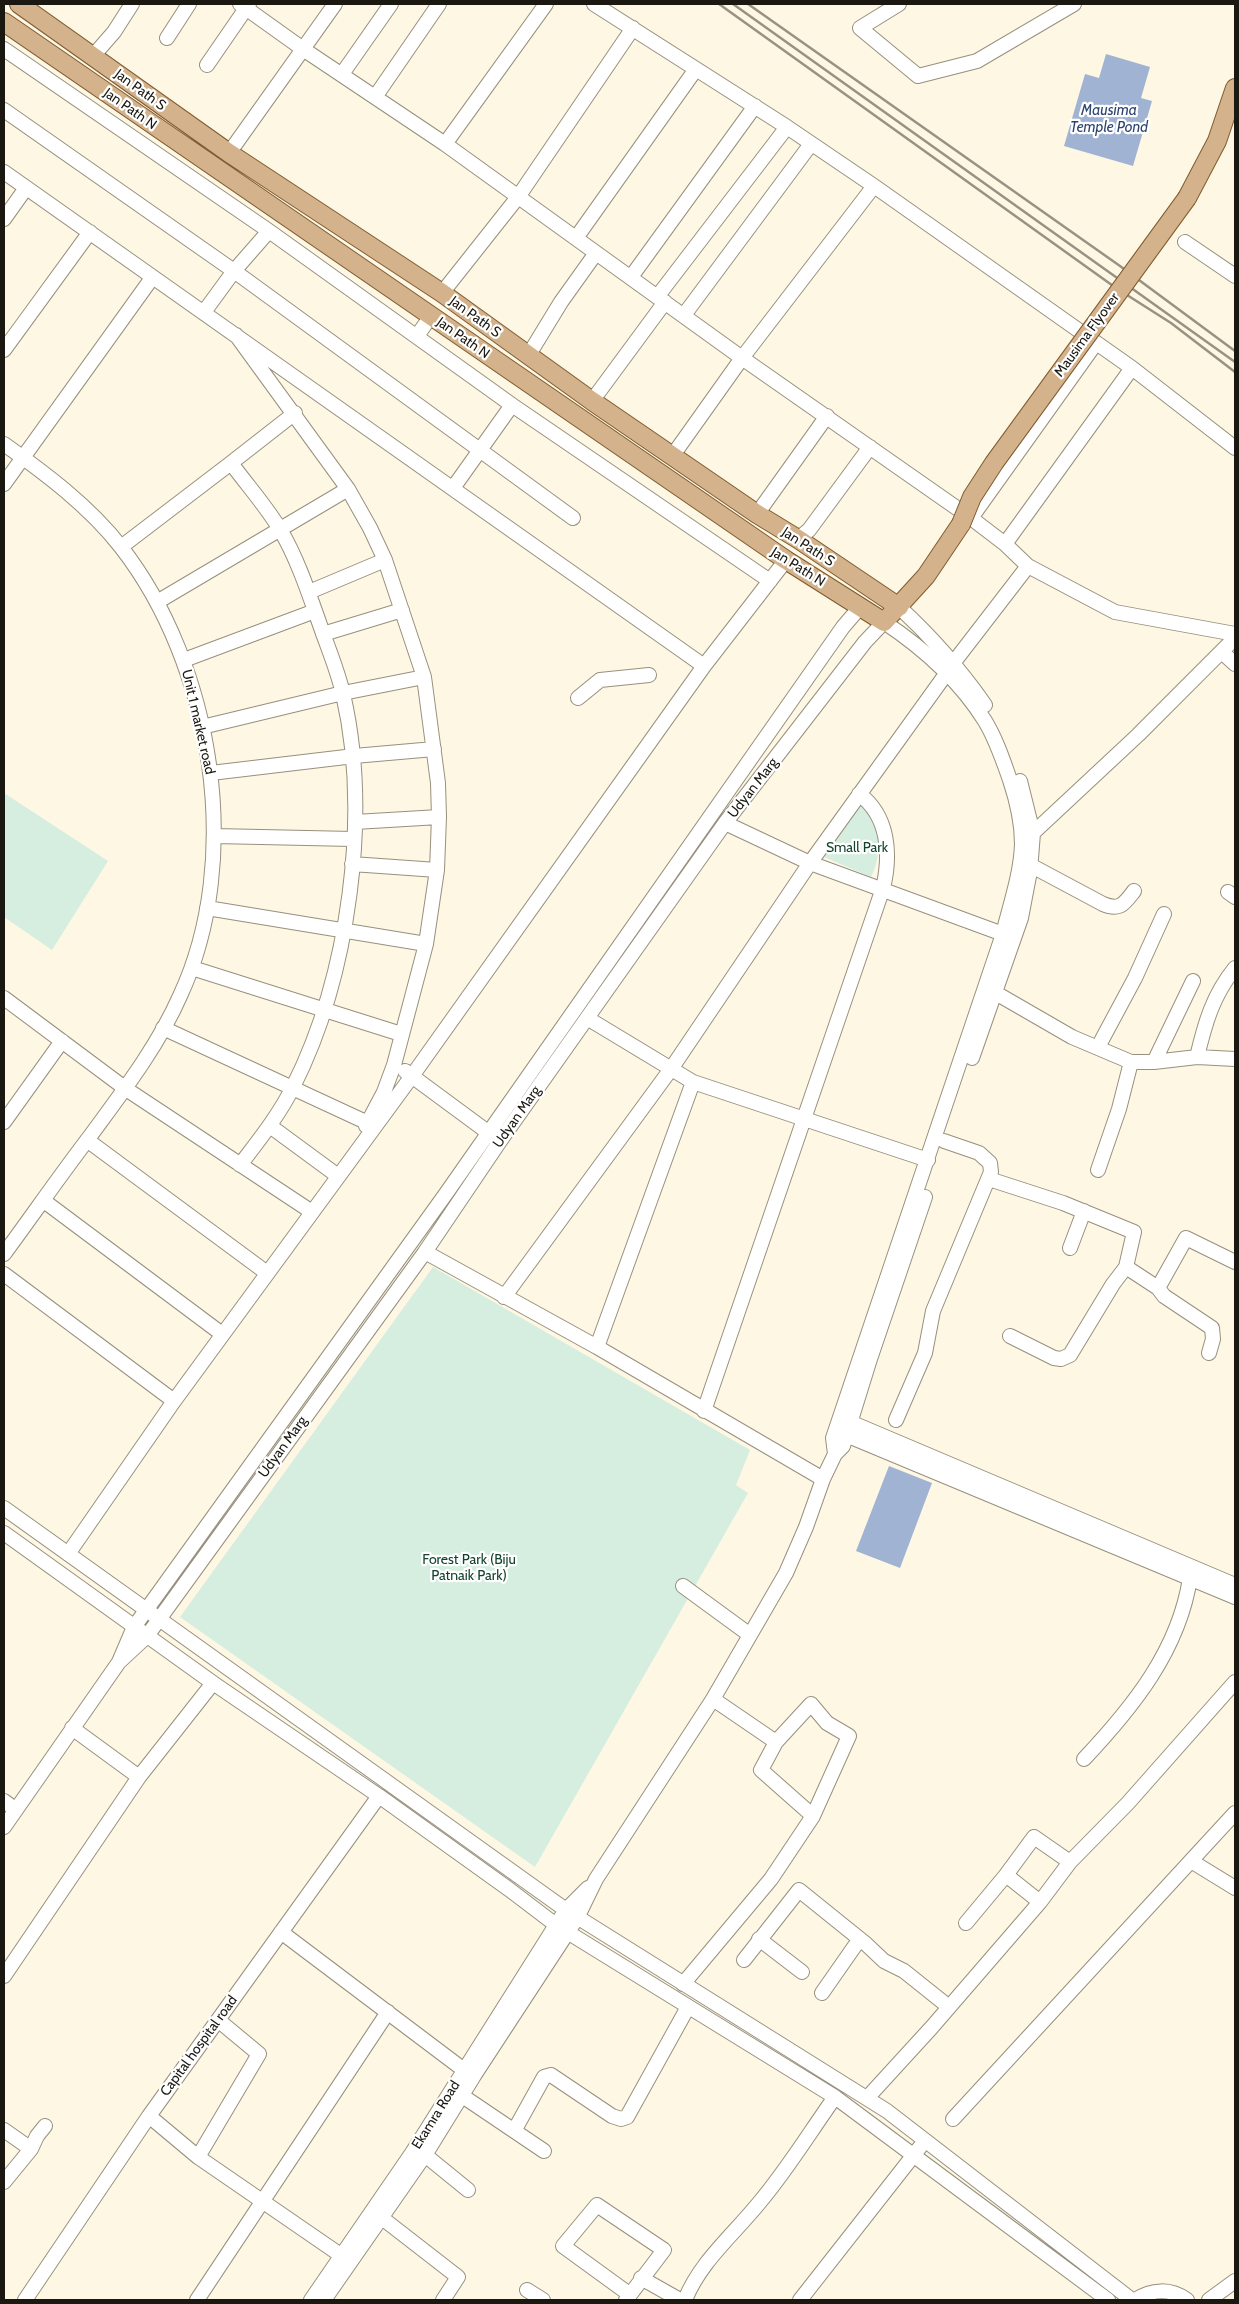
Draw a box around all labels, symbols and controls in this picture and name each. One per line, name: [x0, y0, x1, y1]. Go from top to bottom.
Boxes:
street label: Jan Path S: [111, 66, 169, 114]
street label: Jan Path N: [100, 85, 160, 133]
water label: Mausima Temple Pond: [1070, 102, 1148, 137]
street label: Mausima Flyover: [1051, 290, 1123, 380]
street label: Jan Path S: [446, 293, 504, 341]
street label: Jan Path N: [433, 314, 493, 362]
street label: Jan Path S: [779, 524, 837, 570]
street label: Jan Path N: [768, 544, 828, 590]
street label: Unit 1 market road: [178, 668, 218, 776]
street label: Udyan Marg: [724, 755, 782, 821]
park label: Small Park: [826, 840, 888, 856]
street label: Udyan Marg: [490, 1083, 544, 1151]
street label: Udyan Marg: [255, 1413, 311, 1481]
park label: Forest Park (Biju Patnaik Park): [422, 1552, 516, 1584]
street label: Capital hospital road: [157, 1992, 241, 2100]
street label: Ekamra Road: [408, 2078, 464, 2152]

